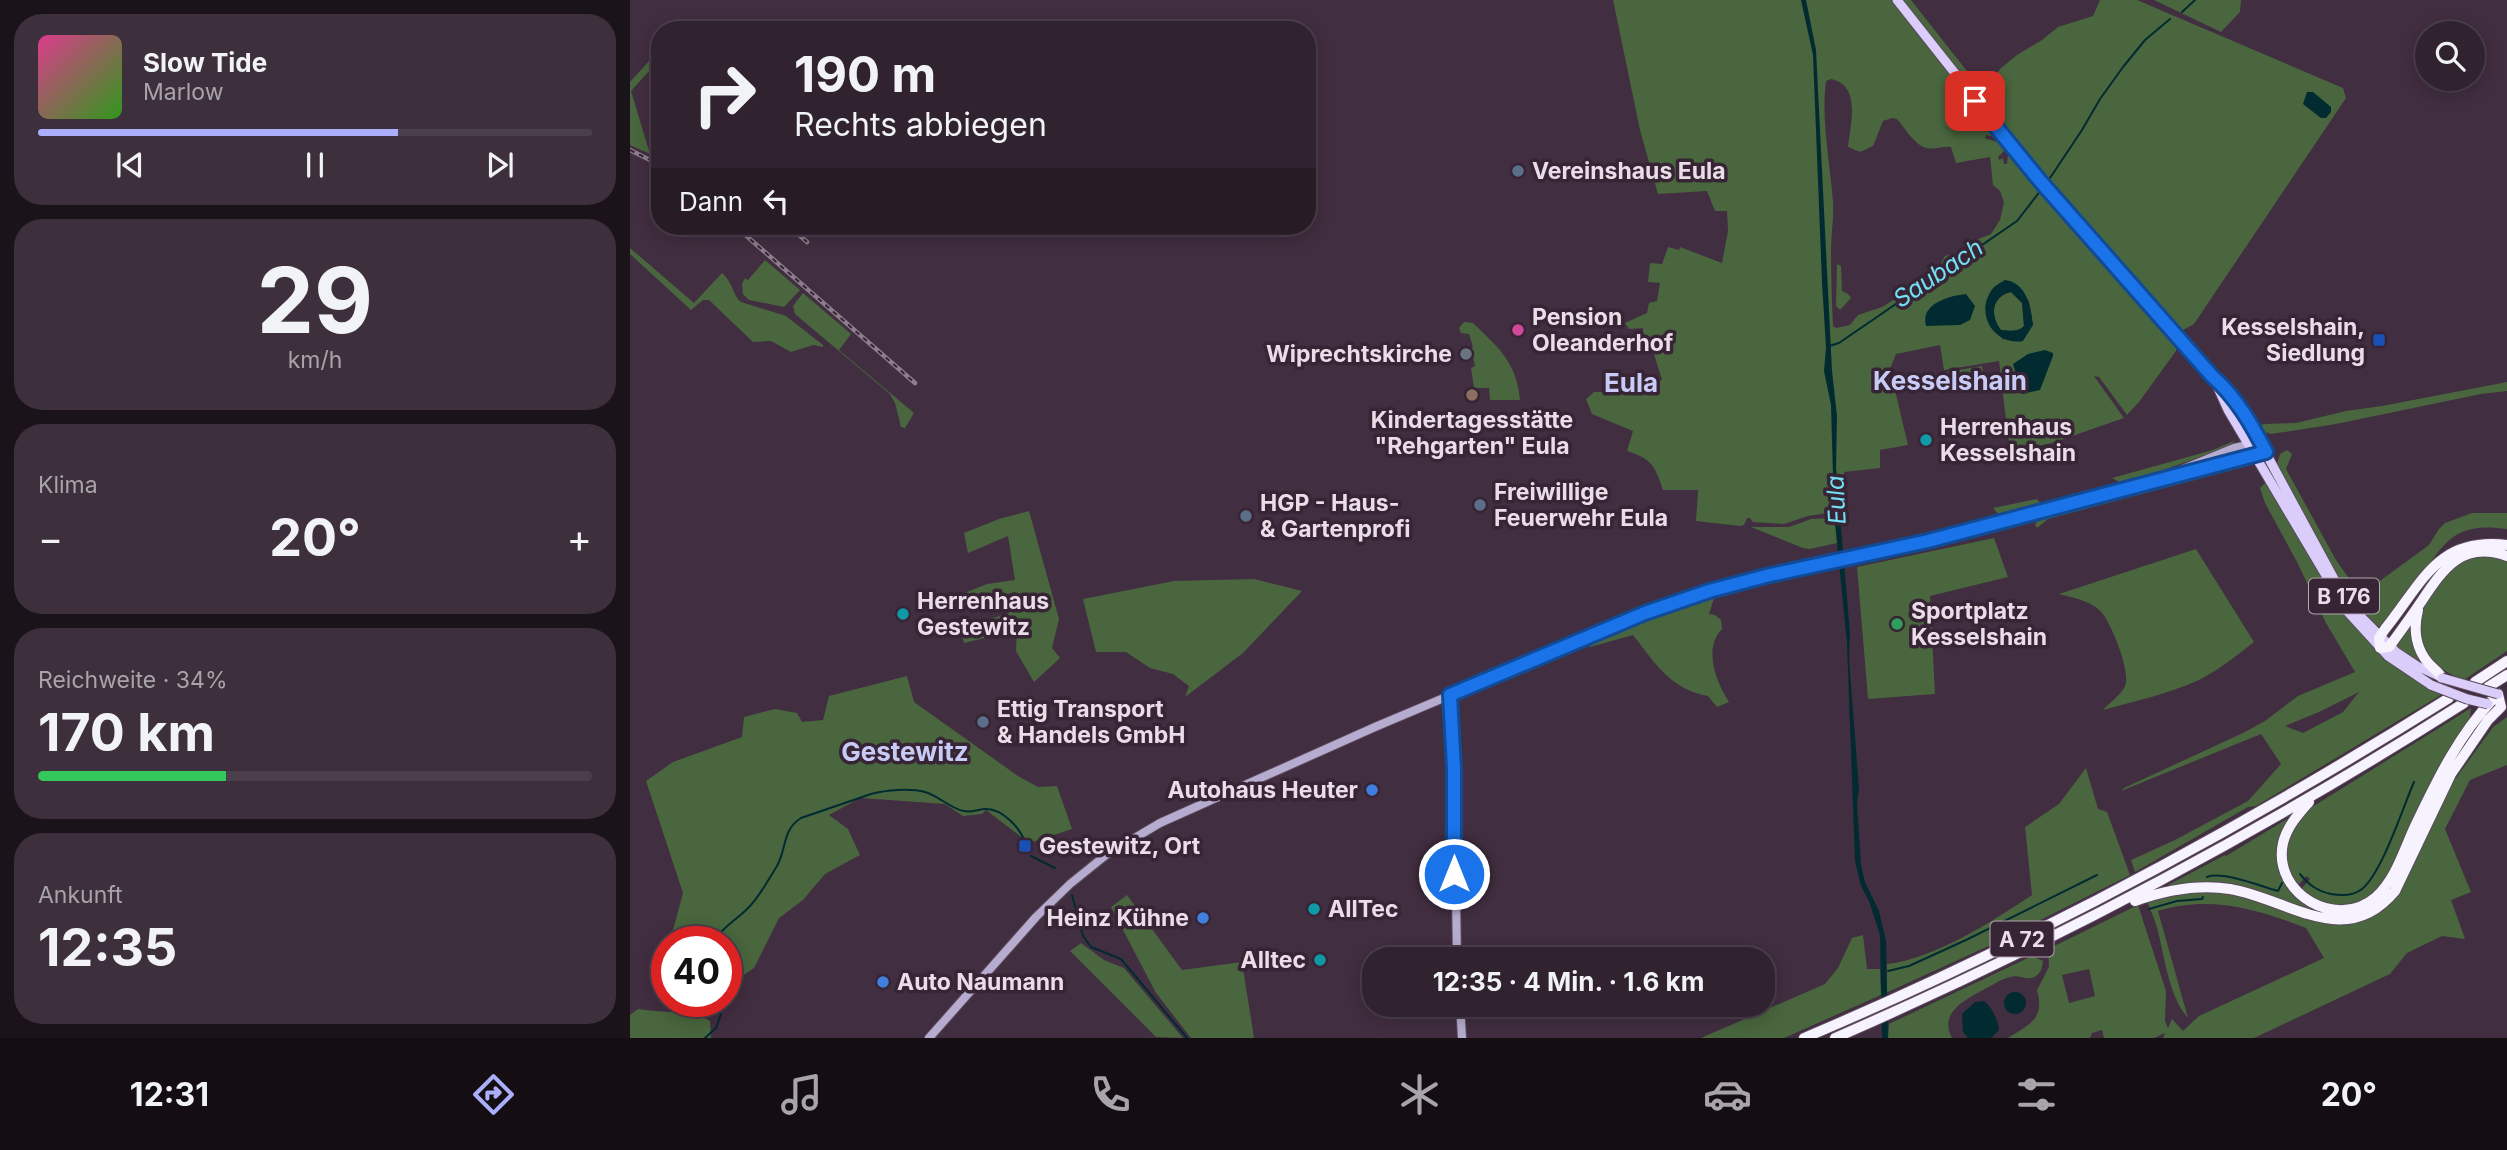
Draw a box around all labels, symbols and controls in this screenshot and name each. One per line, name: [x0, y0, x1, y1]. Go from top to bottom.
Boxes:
map controls: [2415, 21, 2485, 91]
button: search: [2415, 21, 2485, 91]
text: 190 m: [794, 45, 936, 104]
text: Slow Tide: [143, 47, 267, 78]
icon: right: [679, 49, 770, 140]
pin: [1945, 71, 2005, 131]
text: Marlow: [143, 78, 223, 106]
icon: arrive: [1956, 82, 1994, 120]
text: Rechts abbiegen: [794, 105, 1047, 144]
icon: previous: [111, 146, 149, 184]
icon: pause: [296, 146, 334, 184]
icon: next: [481, 146, 519, 184]
place label: Vereinshaus Eula: [1532, 157, 1726, 185]
marker: Vereinshaus Eula: [1510, 163, 1526, 179]
icon: left: [757, 182, 795, 220]
text: Dann: [679, 186, 743, 217]
water label: Saubach: [1888, 233, 1988, 313]
text: 29: [257, 245, 373, 355]
place label: Pension Oleanderhof: [1532, 303, 1673, 357]
place label: Kesselshain, Siedlung: [2221, 313, 2365, 367]
marker: Pension Oleanderhof: [1510, 322, 1526, 338]
marker: Kesselshain, Siedlung: [2371, 332, 2387, 348]
place label: Wiprechtskirche: [1266, 340, 1452, 368]
text: km/h: [288, 346, 342, 374]
marker: Wiprechtskirche: [1458, 346, 1474, 362]
district label: Kesselshain: [1873, 365, 2027, 396]
district label: Eula: [1604, 367, 1658, 398]
marker: Kindertagesstätte "Rehgarten" Eula: [1464, 387, 1480, 403]
place label: Kindertagesstätte "Rehgarten" Eula: [1371, 406, 1573, 460]
place label: Herrenhaus Kesselshain: [1940, 413, 2076, 467]
marker: Herrenhaus Kesselshain: [1918, 432, 1934, 448]
text: Klima: [38, 471, 98, 499]
water label: Eula: [1820, 475, 1852, 525]
place label: Freiwillige Feuerwehr Eula: [1494, 478, 1668, 532]
place label: HGP - Haus- & Gartenprofi: [1260, 489, 1411, 543]
marker: Freiwillige Feuerwehr Eula: [1472, 497, 1488, 513]
text: 20°: [269, 506, 361, 569]
marker: HGP - Haus- & Gartenprofi: [1238, 508, 1254, 524]
text: −: [38, 515, 63, 561]
text: +: [567, 515, 592, 561]
road number: B 176: [2309, 578, 2379, 614]
place label: Herrenhaus Gestewitz: [917, 587, 1049, 641]
place label: Sportplatz Kesselshain: [1911, 597, 2047, 651]
marker: Herrenhaus Gestewitz: [895, 606, 911, 622]
marker: Sportplatz Kesselshain: [1889, 616, 1905, 632]
text: Reichweite · 34%: [38, 666, 228, 694]
place label: Ettig Transport & Handels GmbH: [997, 695, 1185, 749]
text: 170 km: [38, 701, 215, 764]
marker: Ettig Transport & Handels GmbH: [975, 714, 991, 730]
district label: Gestewitz: [841, 736, 969, 767]
place label: Autohaus Heuter: [1167, 776, 1358, 804]
marker: Autohaus Heuter: [1364, 782, 1380, 798]
place label: Gestewitz, Ort: [1039, 832, 1201, 860]
position arrow: [1417, 837, 1491, 911]
marker: Gestewitz, Ort: [1017, 838, 1033, 854]
text: Ankunft: [38, 881, 123, 909]
place label: AllTec: [1328, 895, 1398, 923]
marker: AllTec: [1306, 901, 1322, 917]
place label: Heinz Kühne: [1047, 904, 1189, 932]
marker: Heinz Kühne: [1195, 910, 1211, 926]
text: 12:35: [38, 916, 177, 979]
road number: A 72: [1990, 922, 2054, 956]
speed limit sign: 40: [651, 926, 742, 1017]
place label: Alltec: [1241, 946, 1306, 974]
marker: Alltec: [1312, 952, 1328, 968]
text: 12:35 · 4 Min. · 1.6 km: [1433, 966, 1704, 997]
place label: Auto Naumann: [897, 968, 1064, 996]
marker: Auto Naumann: [875, 974, 891, 990]
icon: directions: [469, 1070, 518, 1119]
icon: music: [777, 1070, 826, 1119]
icon: phone: [1086, 1070, 1135, 1119]
icon: climate: [1395, 1070, 1444, 1119]
icon: car: [1703, 1070, 1752, 1119]
icon: filters: [2012, 1070, 2061, 1119]
text: 12:31: [130, 1075, 209, 1114]
text: 20°: [2321, 1075, 2377, 1114]

